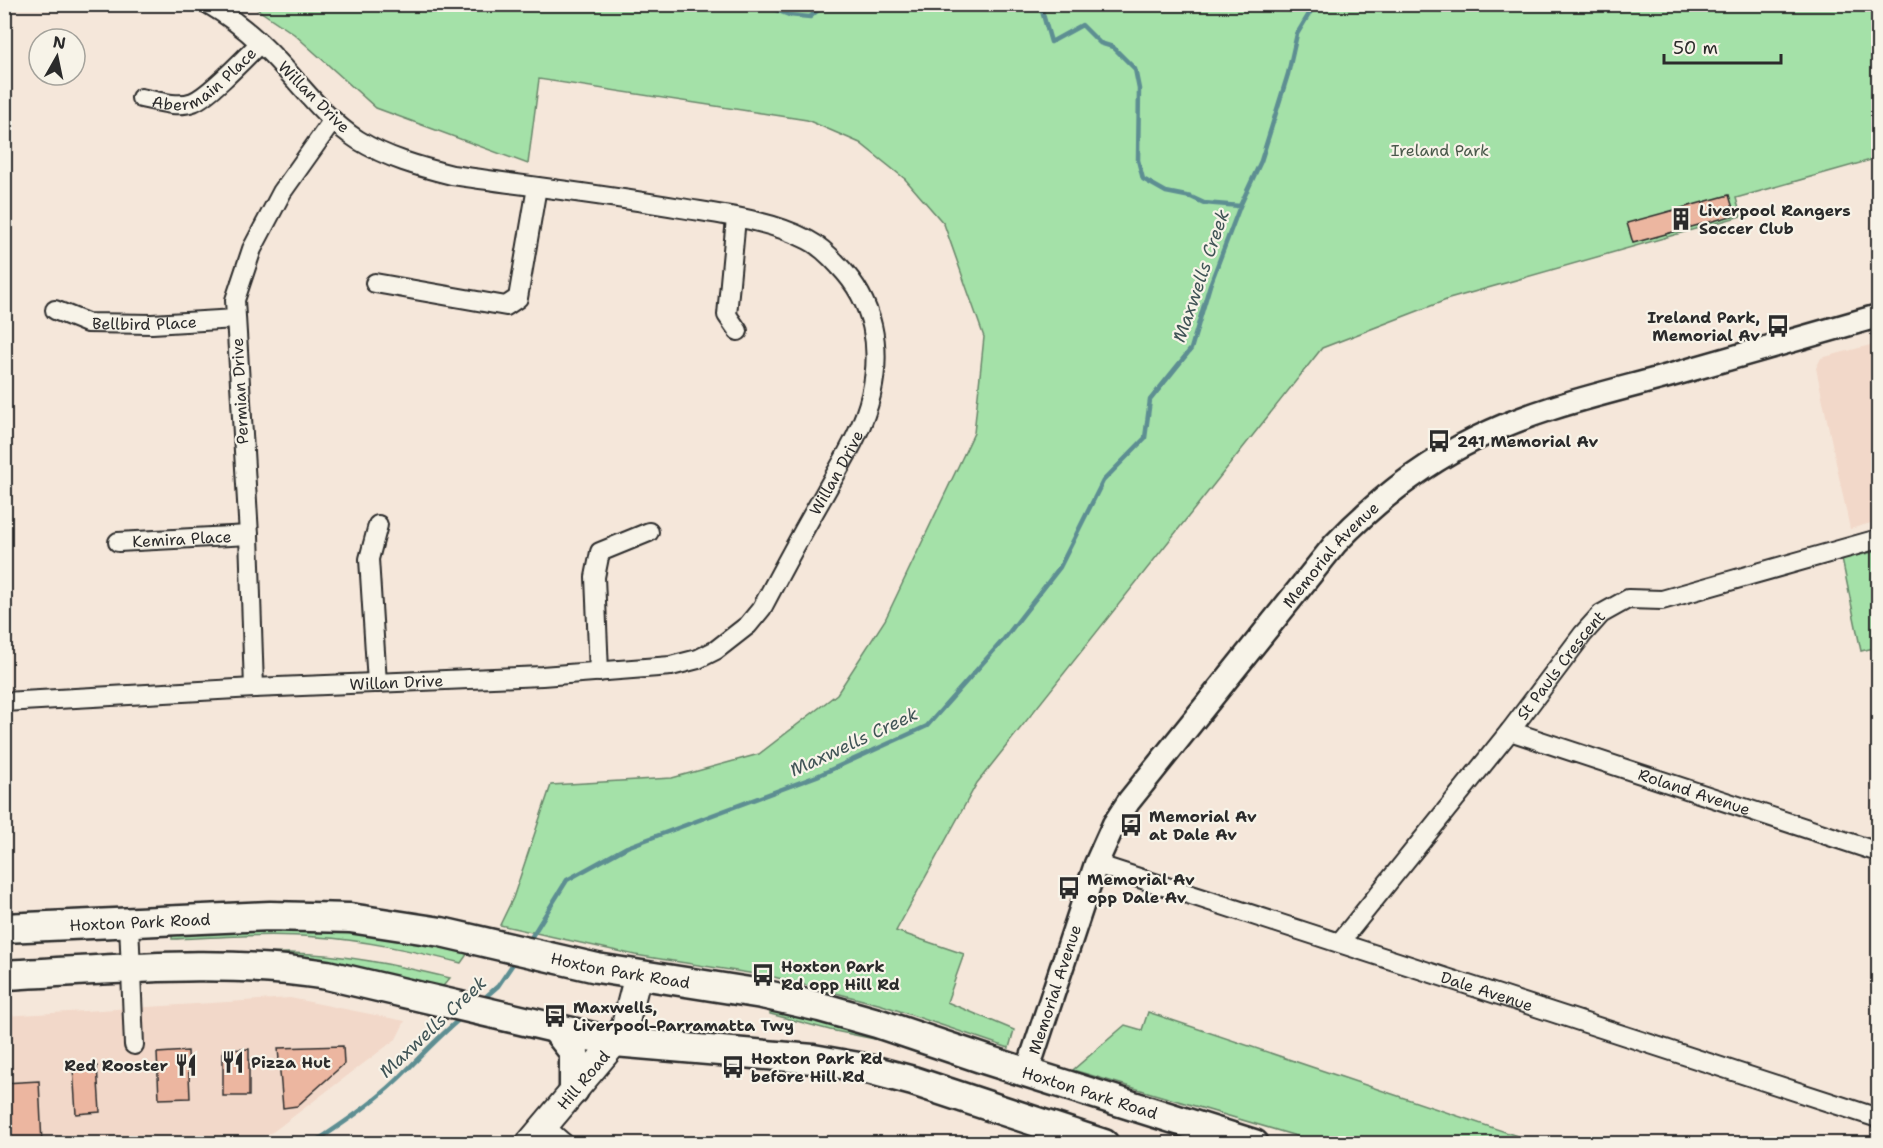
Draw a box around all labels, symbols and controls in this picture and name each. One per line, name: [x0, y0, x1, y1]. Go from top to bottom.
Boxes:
north arrow: [27, 27, 87, 87]
scale bar: [1664, 27, 1781, 65]
text: N: [51, 31, 67, 54]
text: 50 m: [1673, 36, 1718, 60]
street label: Abermain Place: [150, 43, 261, 115]
street label: Willan Drive: [273, 56, 355, 138]
park label: Ireland Park: [1391, 140, 1489, 161]
place label: Liverpool Rangers Soccer Club: [1699, 200, 1851, 239]
water label: Maxwells Creek: [1167, 206, 1235, 346]
building icon: Liverpool Rangers Soccer Club: [1668, 206, 1694, 232]
place label: Ireland Park, Memorial Av: [1647, 307, 1760, 346]
street label: Bellbird Place: [92, 311, 197, 335]
bus stop icon: Ireland Park, Memorial Av: [1765, 313, 1791, 339]
street label: Permian Drive: [227, 337, 253, 445]
street label: Willan Drive: [804, 427, 868, 519]
bus stop icon: 241 Memorial Av: [1426, 428, 1452, 454]
place label: 241 Memorial Av: [1457, 431, 1599, 452]
street label: Memorial Avenue: [1278, 497, 1383, 612]
street label: Kemira Place: [132, 525, 232, 552]
street label: St Pauls Crescent: [1512, 606, 1610, 724]
street label: Willan Drive: [349, 670, 444, 695]
water label: Maxwells Creek: [786, 701, 923, 782]
street label: Roland Avenue: [1636, 763, 1753, 820]
place label: Memorial Av at Dale Av: [1149, 806, 1257, 845]
bus stop icon: Memorial Av at Dale Av: [1118, 812, 1144, 838]
place label: Memorial Av opp Dale Av: [1087, 869, 1195, 908]
bus stop icon: Memorial Av opp Dale Av: [1056, 875, 1082, 901]
street label: Hoxton Park Road: [69, 908, 211, 936]
street label: Memorial Avenue: [1023, 922, 1086, 1057]
street label: Hoxton Park Road: [549, 947, 692, 993]
place label: Hoxton Park Rd opp Hill Rd: [781, 956, 900, 995]
bus stop icon: Hoxton Park Rd opp Hill Rd: [750, 962, 776, 988]
street label: Dale Avenue: [1438, 966, 1536, 1016]
water label: Maxwells Creek: [374, 970, 492, 1083]
place label: Maxwells, Liverpool-Parramatta Twy: [573, 997, 794, 1036]
bus stop icon: Maxwells, Liverpool-Parramatta Twy: [542, 1003, 568, 1029]
street label: Hill Road: [552, 1046, 614, 1114]
place label: Hoxton Park Rd before Hill Rd: [751, 1048, 883, 1087]
restaurant icon: Pizza Hut: [220, 1049, 246, 1075]
restaurant icon: Red Rooster: [173, 1052, 199, 1078]
place label: Pizza Hut: [251, 1052, 331, 1073]
bus stop icon: Hoxton Park Rd before Hill Rd: [720, 1054, 746, 1080]
place label: Red Rooster: [64, 1055, 168, 1076]
street label: Hoxton Park Road: [1019, 1061, 1160, 1124]

